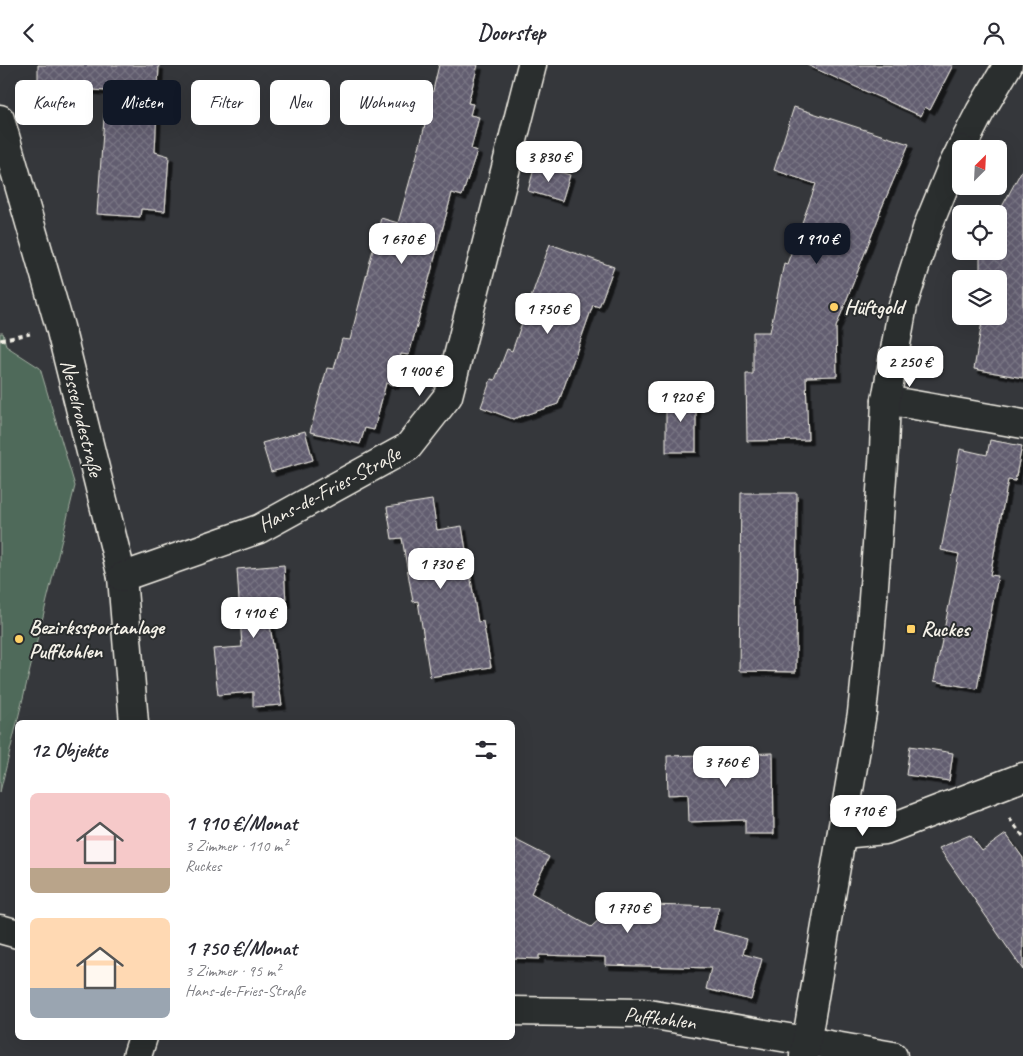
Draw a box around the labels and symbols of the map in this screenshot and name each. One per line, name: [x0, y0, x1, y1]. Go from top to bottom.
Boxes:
north arrow: [952, 140, 1008, 195]
pin: 3 830 €: [503, 141, 595, 183]
pin: 1 670 €: [356, 223, 448, 265]
pin: 1 910 €: [771, 223, 863, 265]
pin: 1 750 €: [502, 293, 594, 335]
place label: Hüftgold: [844, 294, 907, 320]
marker: Hüftgold: [828, 301, 840, 313]
pin: 2 250 €: [864, 345, 956, 388]
pin: 1 400 €: [374, 355, 466, 397]
street label: Nesselrodestraße: [55, 357, 110, 481]
pin: 1 920 €: [635, 381, 727, 423]
street label: Hans-de-Fries-Straße: [253, 440, 407, 537]
pin: 1 730 €: [395, 547, 487, 590]
pin: 1 410 €: [208, 597, 300, 639]
place label: Bezirkssportanlage Puffkohlen: [29, 614, 166, 664]
place label: Ruckes: [921, 616, 972, 642]
marker: Ruckes: [905, 623, 917, 635]
marker: Bezirkssportanlage Puffkohlen: [13, 633, 25, 645]
pin: 3 760 €: [680, 745, 772, 788]
pin: 1 710 €: [817, 795, 909, 837]
pin: 1 770 €: [582, 891, 674, 934]
street label: Puffkohlen: [623, 1001, 698, 1035]

